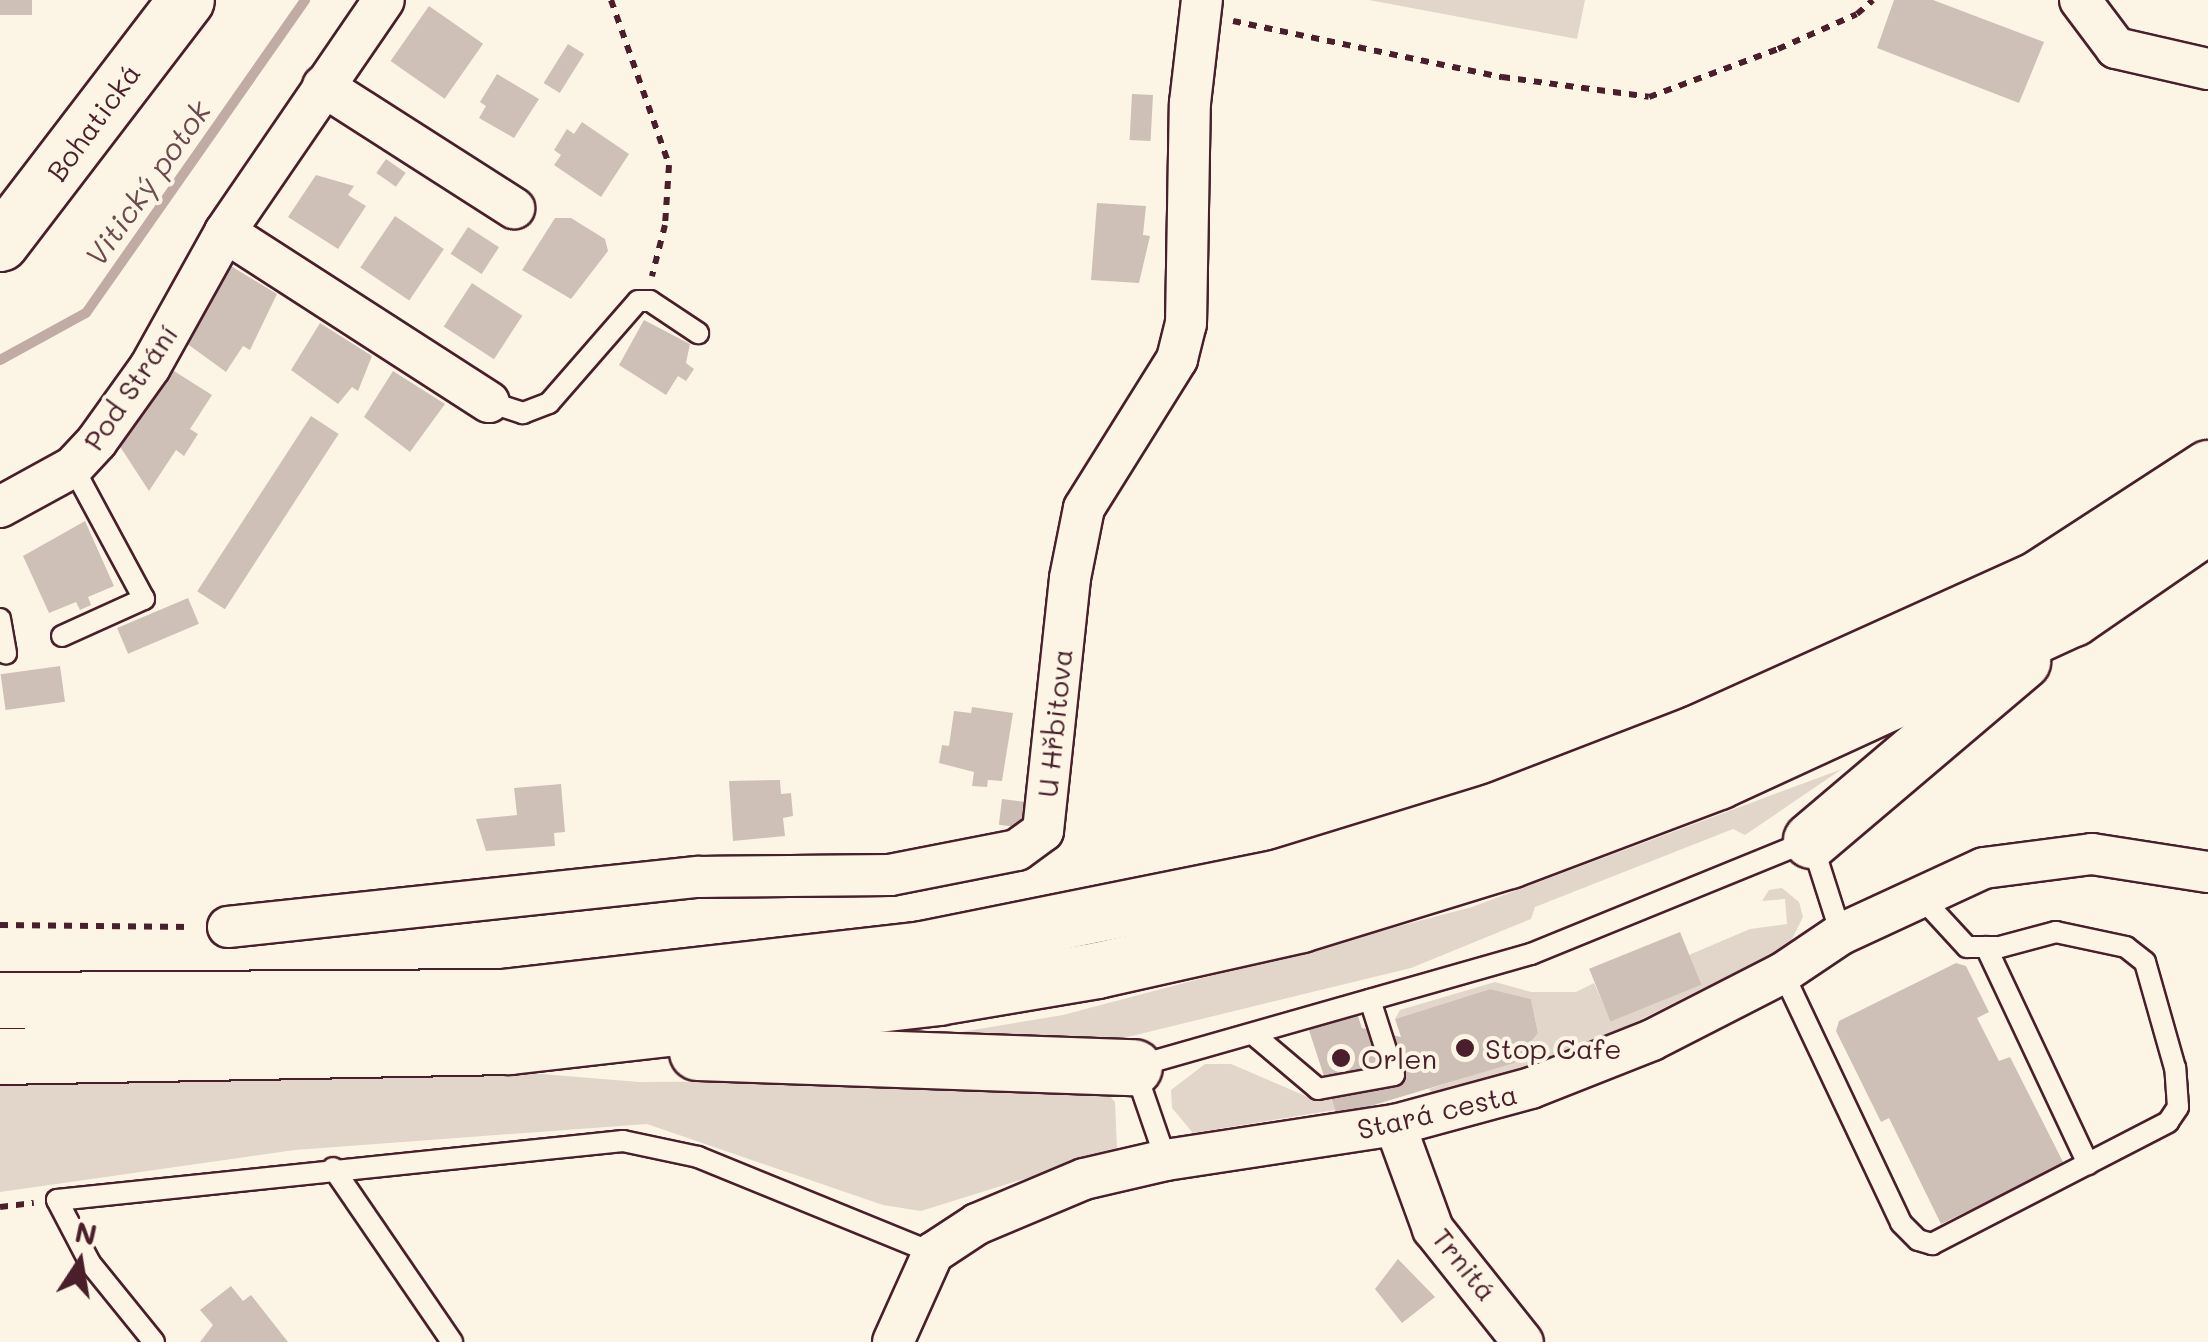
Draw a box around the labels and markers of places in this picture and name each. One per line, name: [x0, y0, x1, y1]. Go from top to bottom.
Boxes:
place label: Stop Cafe: [1485, 1031, 1622, 1065]
marker: Stop Cafe: [1454, 1037, 1476, 1059]
place label: Orlen: [1361, 1041, 1437, 1075]
marker: Orlen: [1330, 1047, 1352, 1069]

